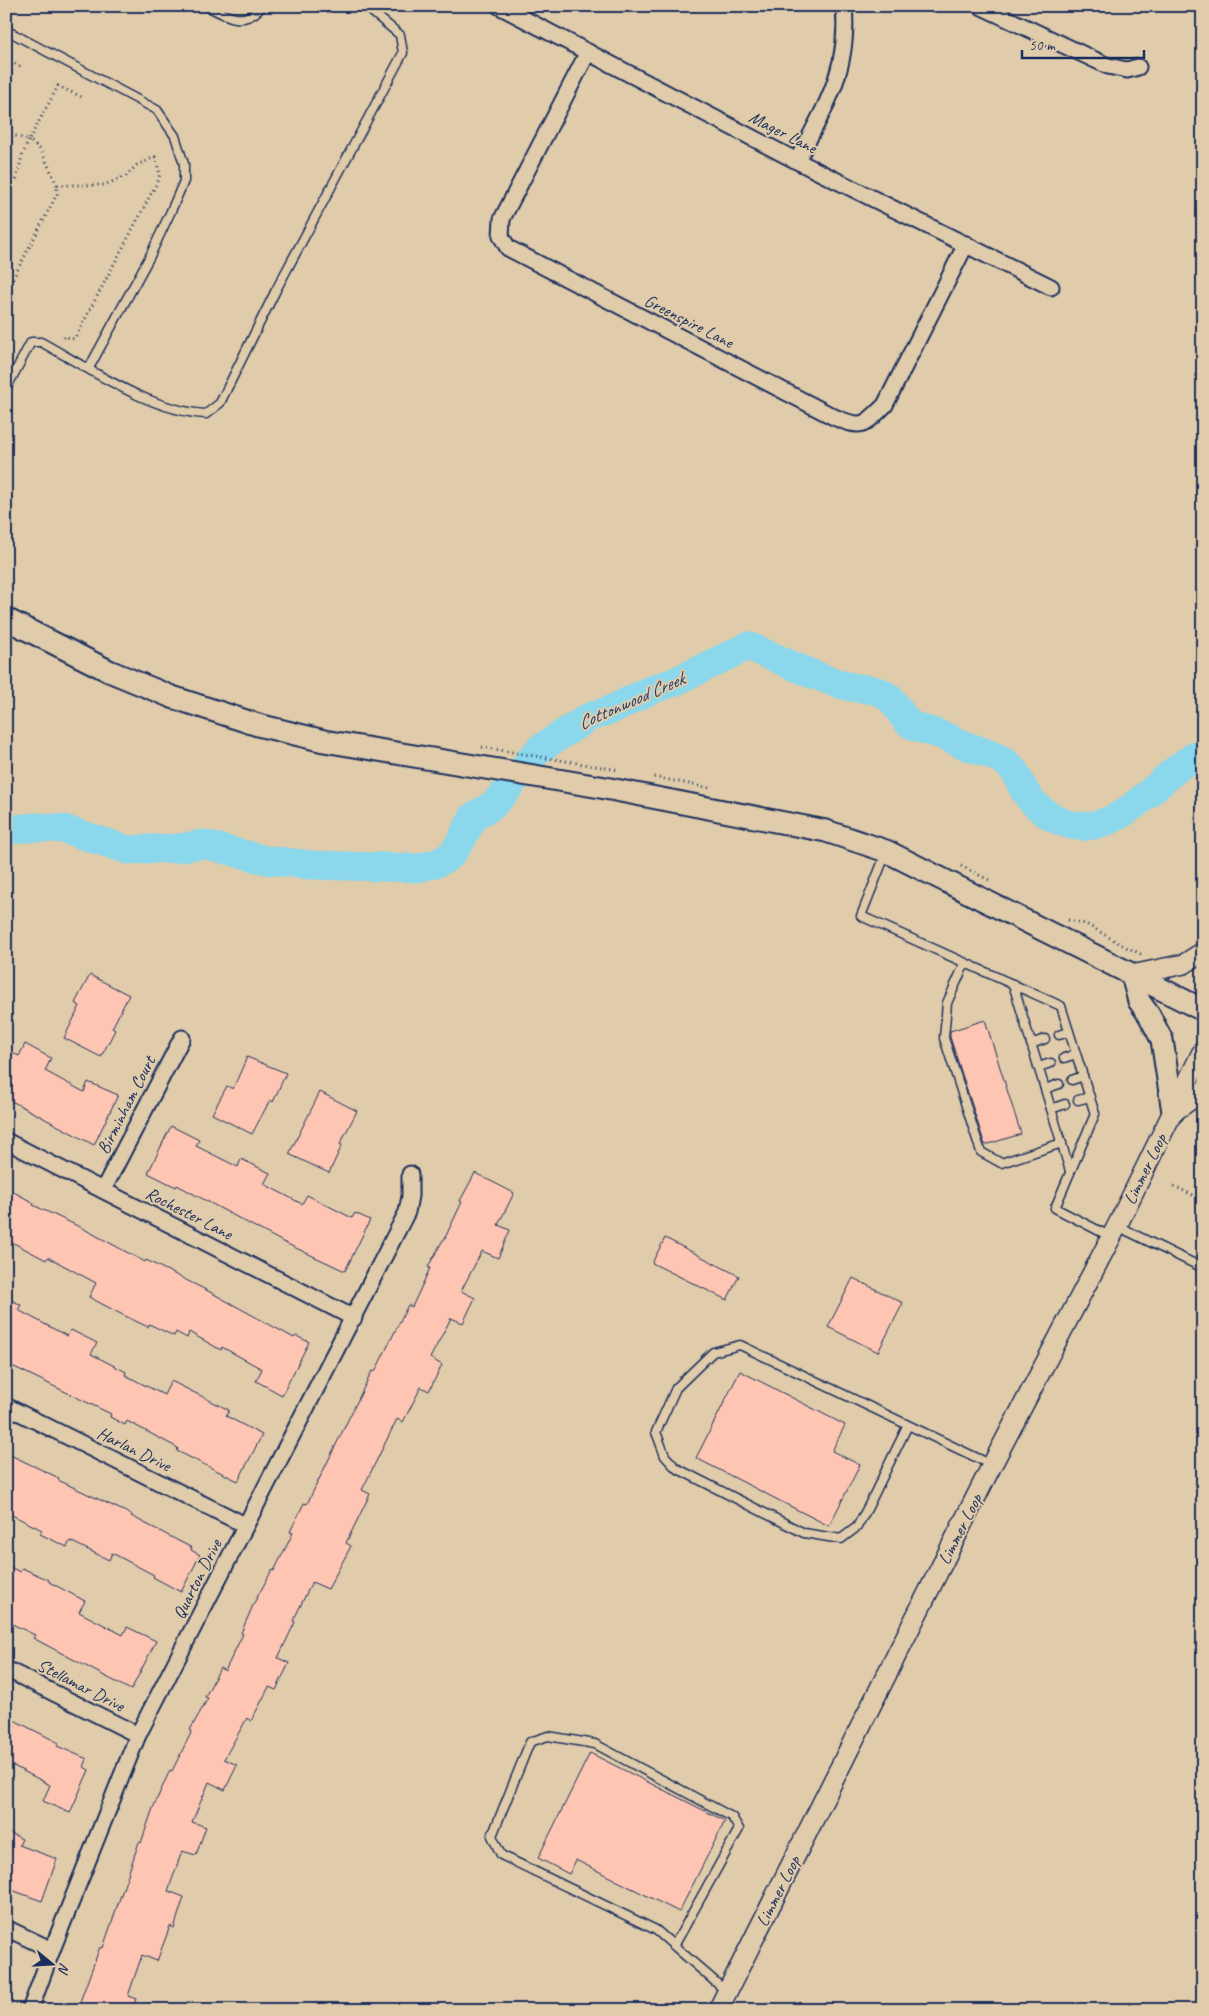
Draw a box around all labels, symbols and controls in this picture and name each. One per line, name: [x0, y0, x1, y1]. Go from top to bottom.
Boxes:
scale bar: [1022, 28, 1144, 60]
text: 50 m: [1029, 36, 1056, 55]
street label: Mager Lane: [746, 106, 821, 159]
street label: Greenspire Lane: [641, 289, 738, 353]
water label: Cottonwood Creek: [574, 666, 691, 735]
street label: Birminham Court: [92, 1051, 161, 1158]
street label: Limmer Loop: [1118, 1129, 1172, 1208]
street label: Rochester Lane: [142, 1182, 237, 1245]
street label: Harlan Drive: [93, 1422, 176, 1477]
street label: Limmer Loop: [933, 1489, 988, 1568]
street label: Quarton Drive: [168, 1534, 227, 1623]
street label: Stellamar Drive: [34, 1654, 129, 1717]
street label: Limmer Loop: [751, 1851, 806, 1930]
north arrow: [28, 1938, 78, 1988]
text: N: [54, 1961, 73, 1977]

